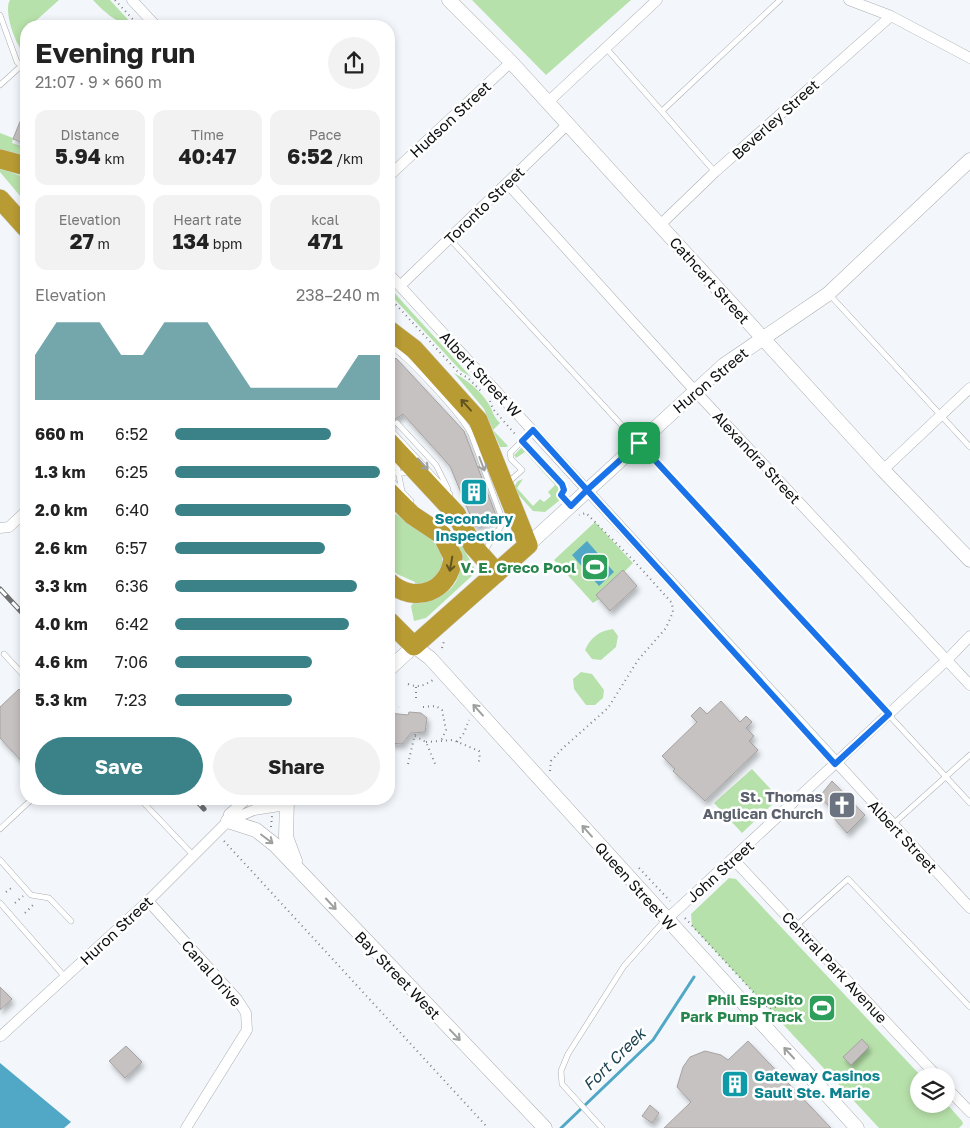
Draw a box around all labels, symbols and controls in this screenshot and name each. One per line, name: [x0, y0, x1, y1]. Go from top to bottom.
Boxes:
text: Evening run: [35, 36, 195, 69]
button: share: [328, 37, 380, 89]
text: 21:07 · 9 × 660 m: [35, 72, 162, 92]
street label: Beverley Street: [728, 75, 822, 163]
street label: Hudson Street: [406, 77, 494, 161]
text: Distance: [60, 126, 119, 143]
text: Time: [191, 126, 224, 143]
text: Pace: [309, 126, 342, 143]
text: 5.94: [55, 143, 101, 169]
text: 40:47: [178, 143, 237, 169]
text: 6:52: [287, 143, 333, 169]
text: km: [101, 150, 125, 167]
text: /km: [333, 150, 363, 167]
street label: Toronto Street: [440, 162, 528, 248]
text: Elevation: [59, 211, 121, 228]
text: Heart rate: [173, 211, 242, 228]
text: kcal: [311, 211, 339, 228]
text: 27: [70, 228, 94, 254]
text: 134: [173, 228, 209, 254]
text: 471: [307, 228, 343, 254]
street label: Cathcart Street: [666, 233, 754, 327]
text: m: [94, 235, 110, 252]
text: bpm: [209, 235, 242, 252]
text: Elevation: [35, 285, 106, 305]
text: 238–240 m: [296, 285, 380, 305]
street label: Albert Street W: [437, 327, 525, 421]
street label: Huron Street: [669, 343, 751, 417]
one-way arrow: [460, 398, 472, 411]
street label: Alexandra Street: [709, 407, 805, 507]
pin: [618, 422, 660, 464]
text: 660 m: [35, 424, 84, 444]
text: 6:52: [115, 424, 148, 444]
icon: arrive: [625, 429, 653, 457]
one-way arrow: [478, 455, 487, 471]
one-way arrow: [417, 458, 429, 470]
text: 1.3 km: [35, 462, 85, 482]
text: 6:25: [115, 462, 148, 482]
building icon: Secondary Inspection: [459, 477, 489, 507]
text: 2.0 km: [35, 500, 88, 520]
text: 6:40: [115, 500, 149, 520]
place label: Secondary Inspection: [435, 509, 513, 544]
text: 2.6 km: [35, 538, 87, 558]
text: 6:57: [115, 538, 147, 558]
sports icon: V. E. Greco Pool: [580, 552, 610, 582]
one-way arrow: [445, 555, 455, 571]
place label: V. E. Greco Pool: [460, 558, 576, 576]
text: 3.3 km: [35, 576, 87, 596]
text: 6:36: [115, 576, 149, 596]
text: 4.0 km: [35, 614, 88, 634]
text: 6:42: [115, 614, 149, 634]
text: 4.6 km: [35, 652, 88, 672]
text: 7:06: [115, 652, 148, 672]
text: 5.3 km: [35, 690, 87, 710]
text: 7:23: [115, 690, 147, 710]
one-way arrow: [472, 704, 484, 717]
button: Save: [35, 737, 203, 795]
button: Share: [213, 737, 380, 795]
place label: St. Thomas Anglican Church: [703, 787, 823, 822]
church icon: St. Thomas Anglican Church: [827, 790, 857, 820]
street label: Albert Street: [865, 796, 941, 876]
one-way arrow: [581, 825, 592, 838]
one-way arrow: [260, 833, 273, 844]
street label: John Street: [683, 836, 757, 906]
street label: Queen Street W: [591, 838, 681, 934]
street label: Huron Street: [76, 892, 156, 968]
one-way arrow: [325, 898, 337, 911]
street label: Central Park Avenue: [779, 908, 892, 1027]
street label: Bay Street West: [352, 927, 444, 1023]
street label: Canal Drive: [178, 936, 246, 1010]
place label: Phil Esposito Park Pump Track: [680, 990, 803, 1025]
sports icon: Phil Esposito Park Pump Track: [807, 993, 837, 1023]
water label: Fort Creek: [578, 1022, 651, 1095]
one-way arrow: [449, 1029, 461, 1041]
one-way arrow: [783, 1047, 795, 1060]
place label: Gateway Casinos Sault Ste. Marie: [754, 1066, 880, 1101]
map controls: [910, 1068, 955, 1113]
button: layers: [910, 1068, 955, 1113]
building icon: Gateway Casinos Sault Ste. Marie: [720, 1069, 750, 1099]

